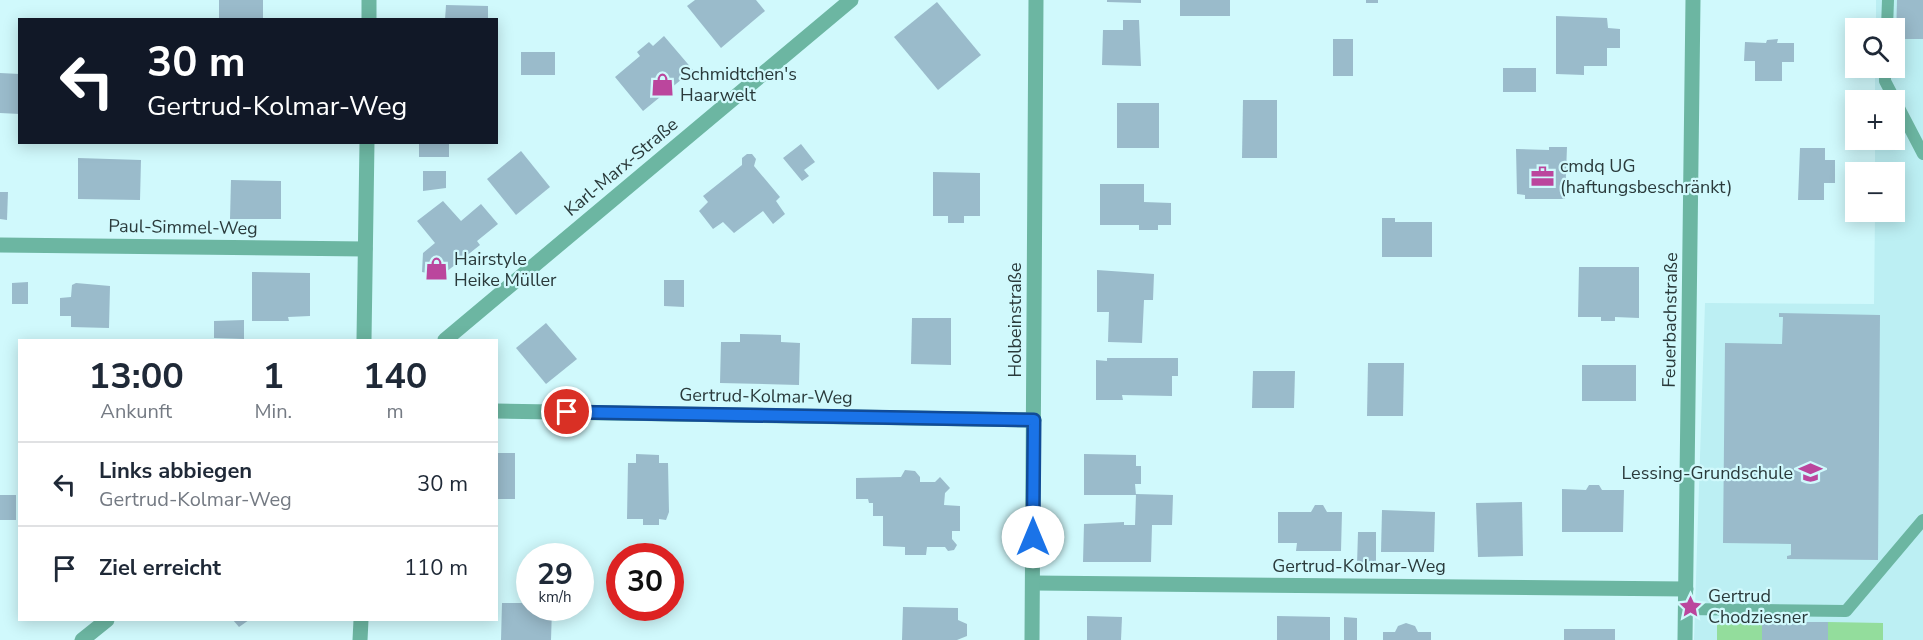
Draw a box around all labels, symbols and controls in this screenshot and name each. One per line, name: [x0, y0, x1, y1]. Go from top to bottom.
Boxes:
map controls: [1845, 18, 1905, 222]
button: search: [1845, 18, 1905, 78]
text: 30 m: [147, 34, 246, 91]
icon: left: [48, 42, 126, 120]
place label: Schmidtchen's Haarwelt: [680, 62, 797, 107]
shop icon: Schmidtchen's Haarwelt: [649, 71, 675, 97]
text: Gertrud-Kolmar-Weg: [147, 88, 407, 125]
button: +: [1845, 90, 1905, 150]
street label: Karl-Marx-Straße: [559, 112, 683, 222]
place label: cmdq UG (haftungsbeschränkt): [1560, 154, 1733, 199]
button: −: [1845, 162, 1905, 222]
office icon: cmdq UG (haftungsbeschränkt): [1529, 163, 1555, 189]
street label: Paul-Simmel-Weg: [108, 214, 258, 240]
place label: Hairstyle Heike Müller: [454, 247, 557, 292]
street label: Feuerbachstraße: [1657, 252, 1683, 388]
shop icon: Hairstyle Heike Müller: [423, 256, 449, 282]
street label: Holbeinstraße: [1003, 263, 1027, 377]
text: 13:00: [89, 352, 184, 401]
text: 1: [262, 352, 284, 401]
text: 140: [363, 352, 427, 401]
street label: Gertrud-Kolmar-Weg: [679, 382, 853, 410]
pin: [541, 386, 592, 437]
icon: arrive: [550, 395, 583, 428]
text: Ankunft: [100, 398, 172, 425]
text: Min.: [254, 398, 292, 425]
text: m: [386, 398, 404, 425]
text: Links abbiegen: [99, 456, 252, 486]
school or university icon: Lessing-Grundschule: [1798, 460, 1824, 486]
place label: Lessing-Grundschule: [1621, 461, 1793, 485]
icon: left: [48, 468, 81, 501]
text: 30 m: [417, 469, 468, 499]
text: Gertrud-Kolmar-Weg: [99, 486, 292, 513]
position arrow: [1001, 505, 1065, 569]
speed limit sign: 30: [606, 543, 684, 621]
icon: arrive: [48, 552, 81, 585]
text: Ziel erreicht: [99, 553, 221, 583]
text: 110 m: [404, 553, 468, 583]
text: 29: [537, 554, 573, 595]
street label: Gertrud-Kolmar-Weg: [1272, 554, 1446, 578]
place label: Gertrud Chodziesner: [1708, 584, 1808, 629]
text: km/h: [538, 587, 572, 607]
place icon: Gertrud Chodziesner: [1677, 593, 1703, 619]

